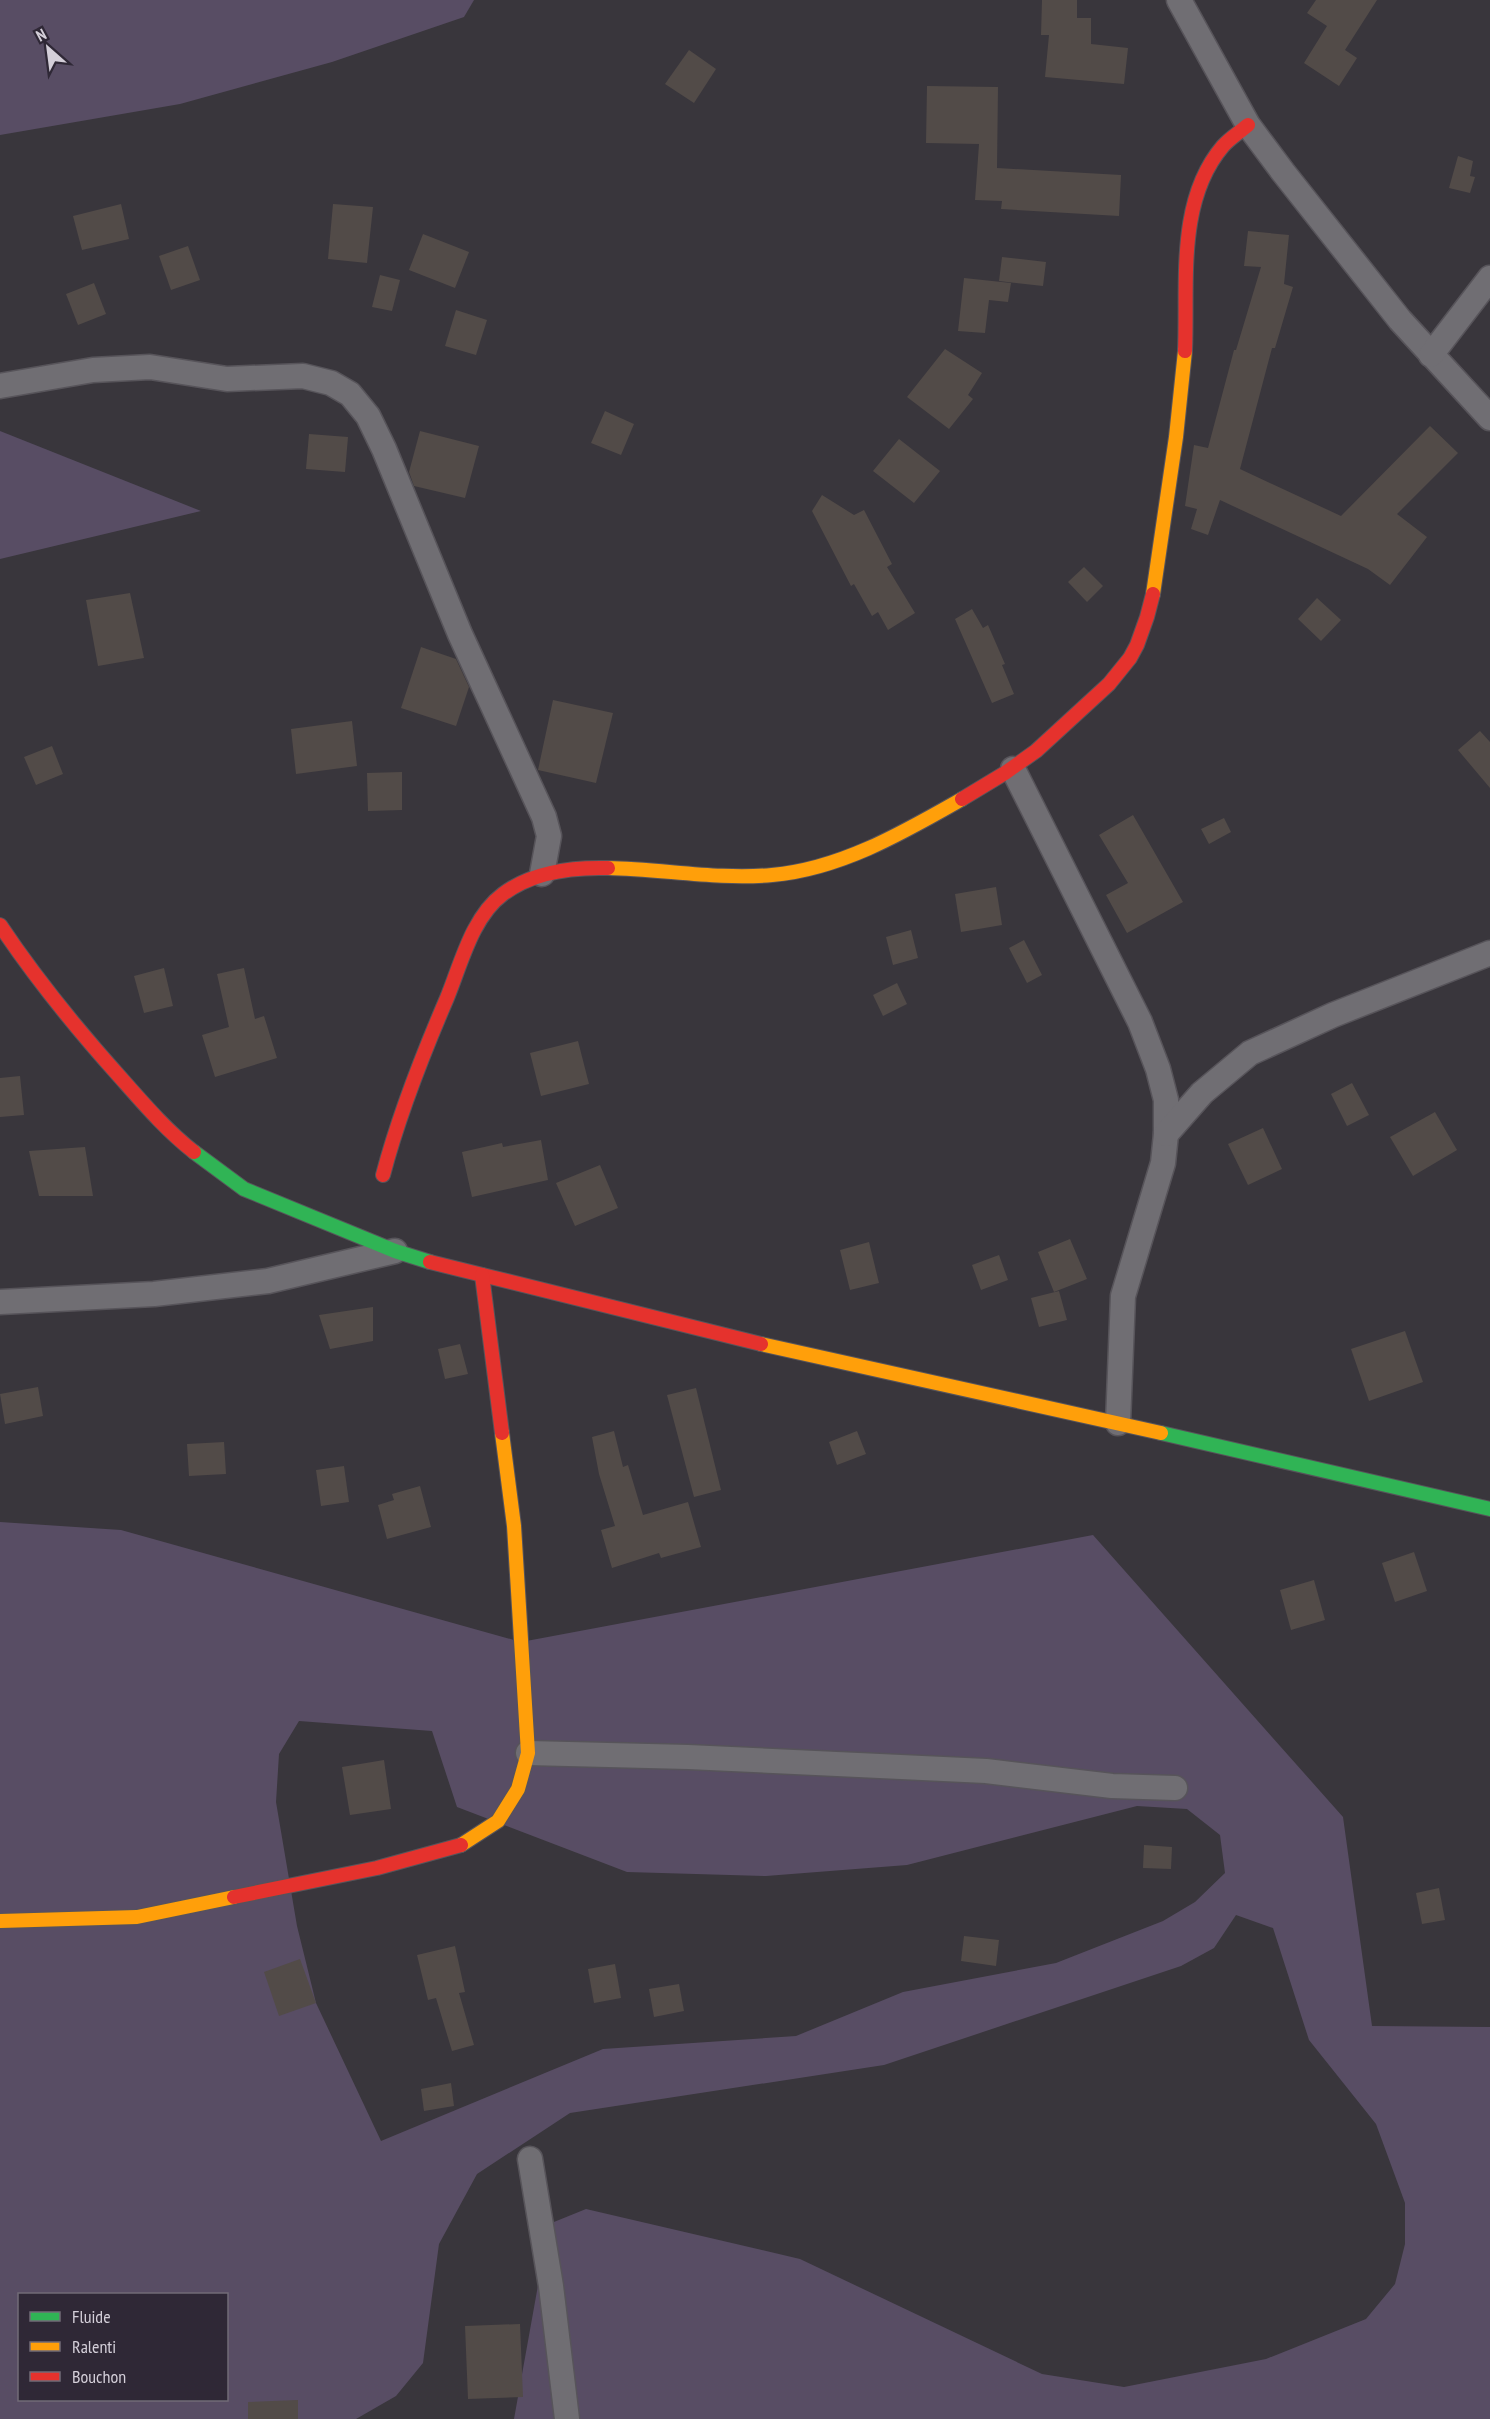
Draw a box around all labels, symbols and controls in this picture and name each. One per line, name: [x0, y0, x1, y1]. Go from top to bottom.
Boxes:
north arrow: [18, 18, 78, 78]
text: N: [32, 24, 49, 46]
legend: [18, 2293, 228, 2401]
text: Fluide: [72, 2305, 111, 2328]
text: Ralenti: [72, 2335, 116, 2358]
text: Bouchon: [72, 2365, 126, 2388]

